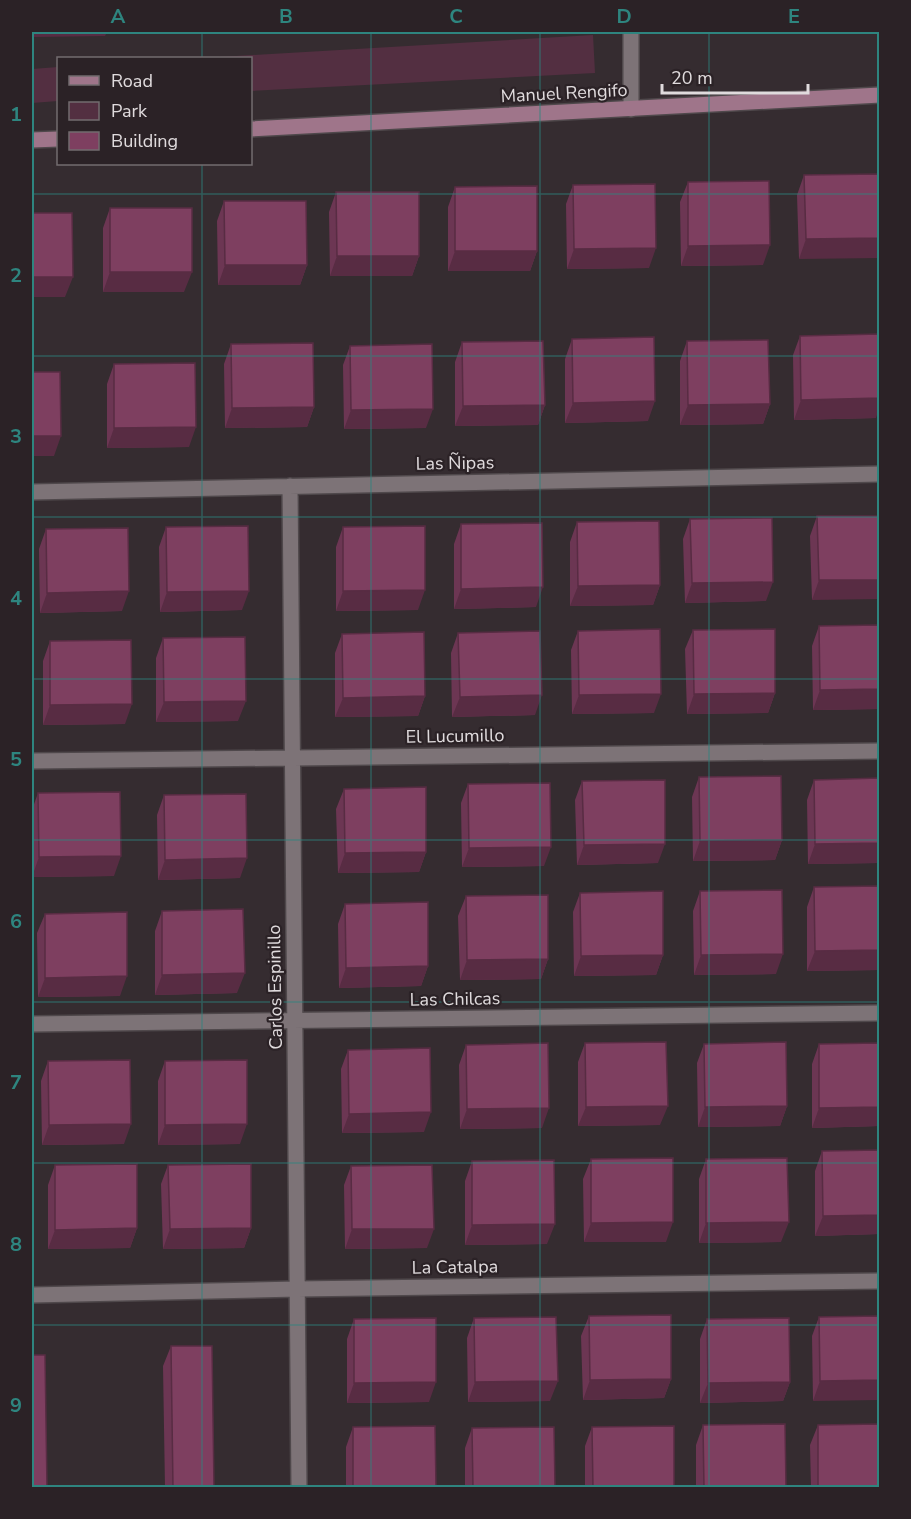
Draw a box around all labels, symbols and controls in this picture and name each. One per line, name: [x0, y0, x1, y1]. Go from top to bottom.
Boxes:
text: A: [111, 3, 126, 30]
text: B: [279, 3, 293, 30]
text: C: [449, 3, 463, 30]
text: D: [616, 3, 632, 30]
text: E: [788, 3, 800, 30]
legend: [57, 57, 252, 165]
scale bar: [662, 57, 808, 95]
text: 20 m: [671, 66, 713, 90]
text: Road: [111, 69, 153, 93]
street label: Manuel Rengifo: [500, 78, 628, 108]
text: Park: [111, 99, 148, 123]
text: 1: [10, 101, 22, 128]
text: Building: [111, 129, 178, 153]
text: 2: [10, 262, 22, 289]
text: 3: [10, 423, 22, 450]
street label: Las Ñipas: [415, 450, 495, 476]
text: 4: [10, 585, 22, 612]
street label: El Lucumillo: [405, 723, 505, 749]
text: 5: [10, 746, 22, 773]
text: 6: [10, 908, 22, 935]
street label: Carlos Espinillo: [262, 924, 288, 1050]
street label: Las Chilcas: [409, 986, 501, 1012]
text: 7: [10, 1069, 22, 1096]
text: 8: [10, 1231, 22, 1258]
street label: La Catalpa: [412, 1254, 498, 1280]
text: 9: [10, 1392, 22, 1419]

